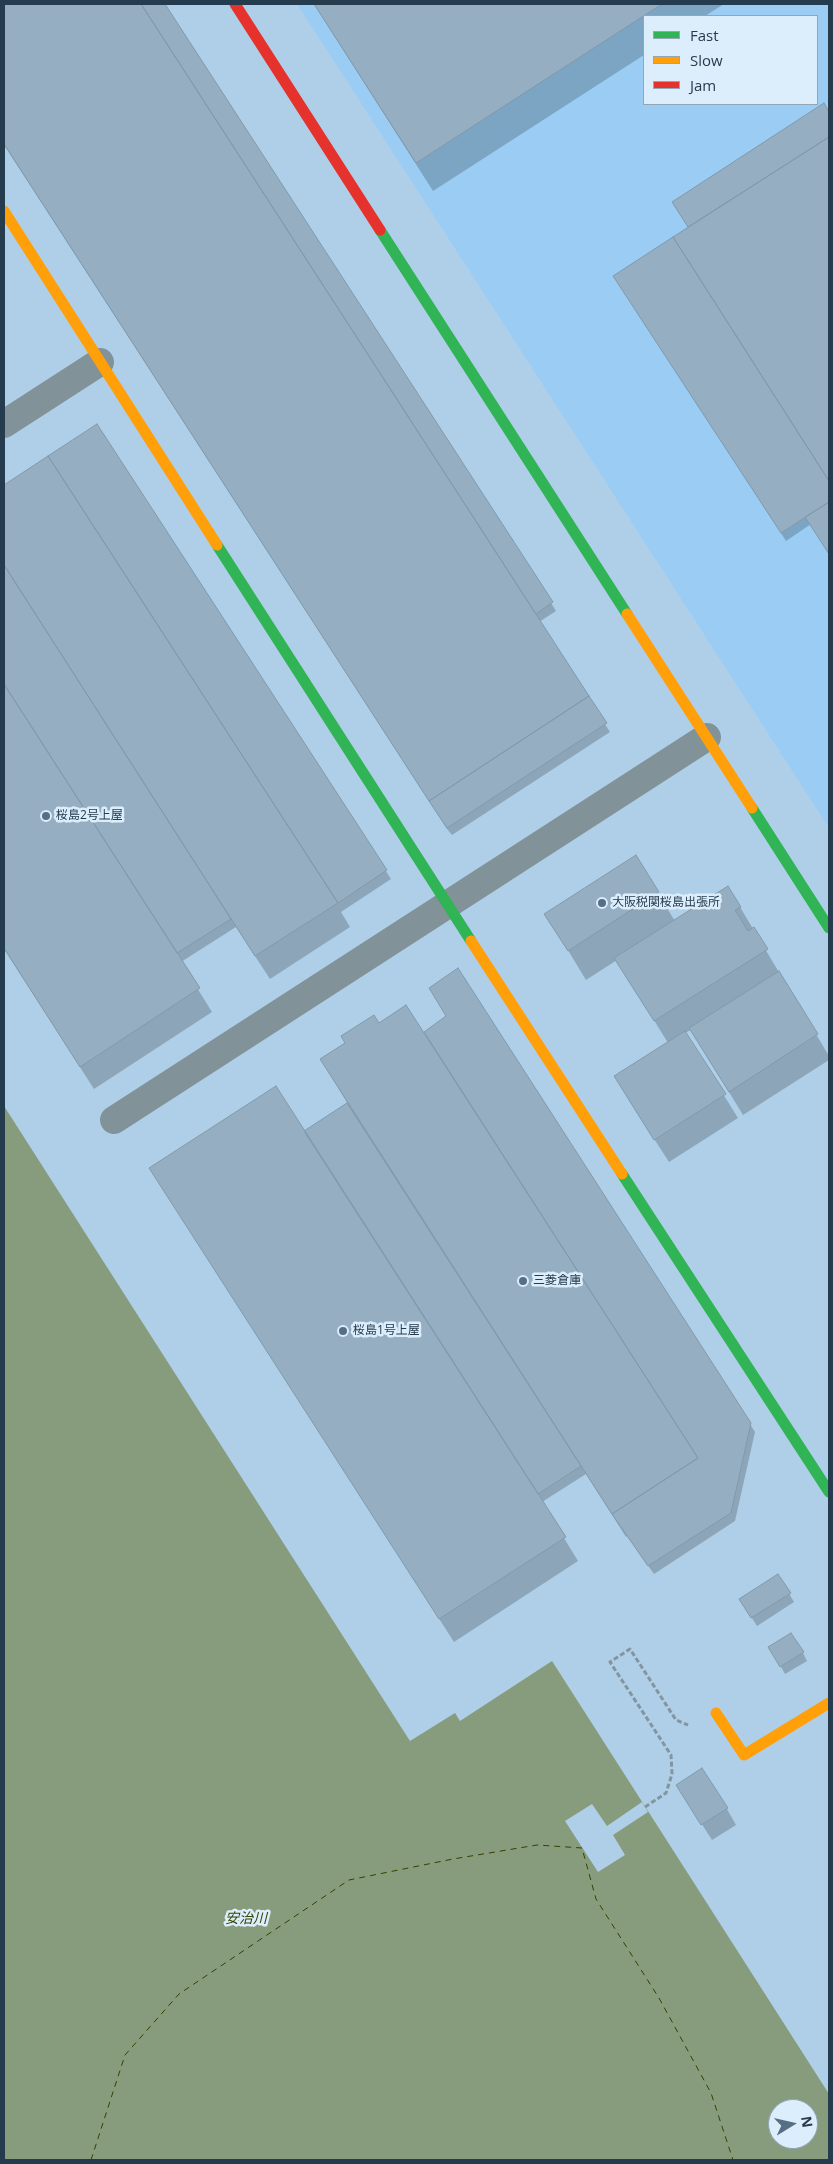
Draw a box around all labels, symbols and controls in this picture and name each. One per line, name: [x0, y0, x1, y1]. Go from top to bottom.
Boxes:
legend: [643, 15, 818, 105]
text: Fast: [690, 25, 719, 45]
text: Slow: [690, 50, 723, 70]
text: Jam: [690, 75, 716, 95]
place label: 桜島2号上屋: [56, 809, 123, 823]
marker: 桜島2号上屋: [40, 810, 52, 822]
place label: 大阪税関桜島出張所: [612, 896, 720, 910]
marker: 大阪税関桜島出張所: [596, 897, 608, 909]
place label: 三菱倉庫: [533, 1274, 581, 1288]
marker: 三菱倉庫: [517, 1275, 529, 1287]
place label: 桜島1号上屋: [353, 1324, 420, 1338]
marker: 桜島1号上屋: [337, 1325, 349, 1337]
water label: 安治川: [225, 1911, 267, 1927]
north arrow: [768, 2099, 818, 2149]
text: N: [797, 2115, 818, 2129]

